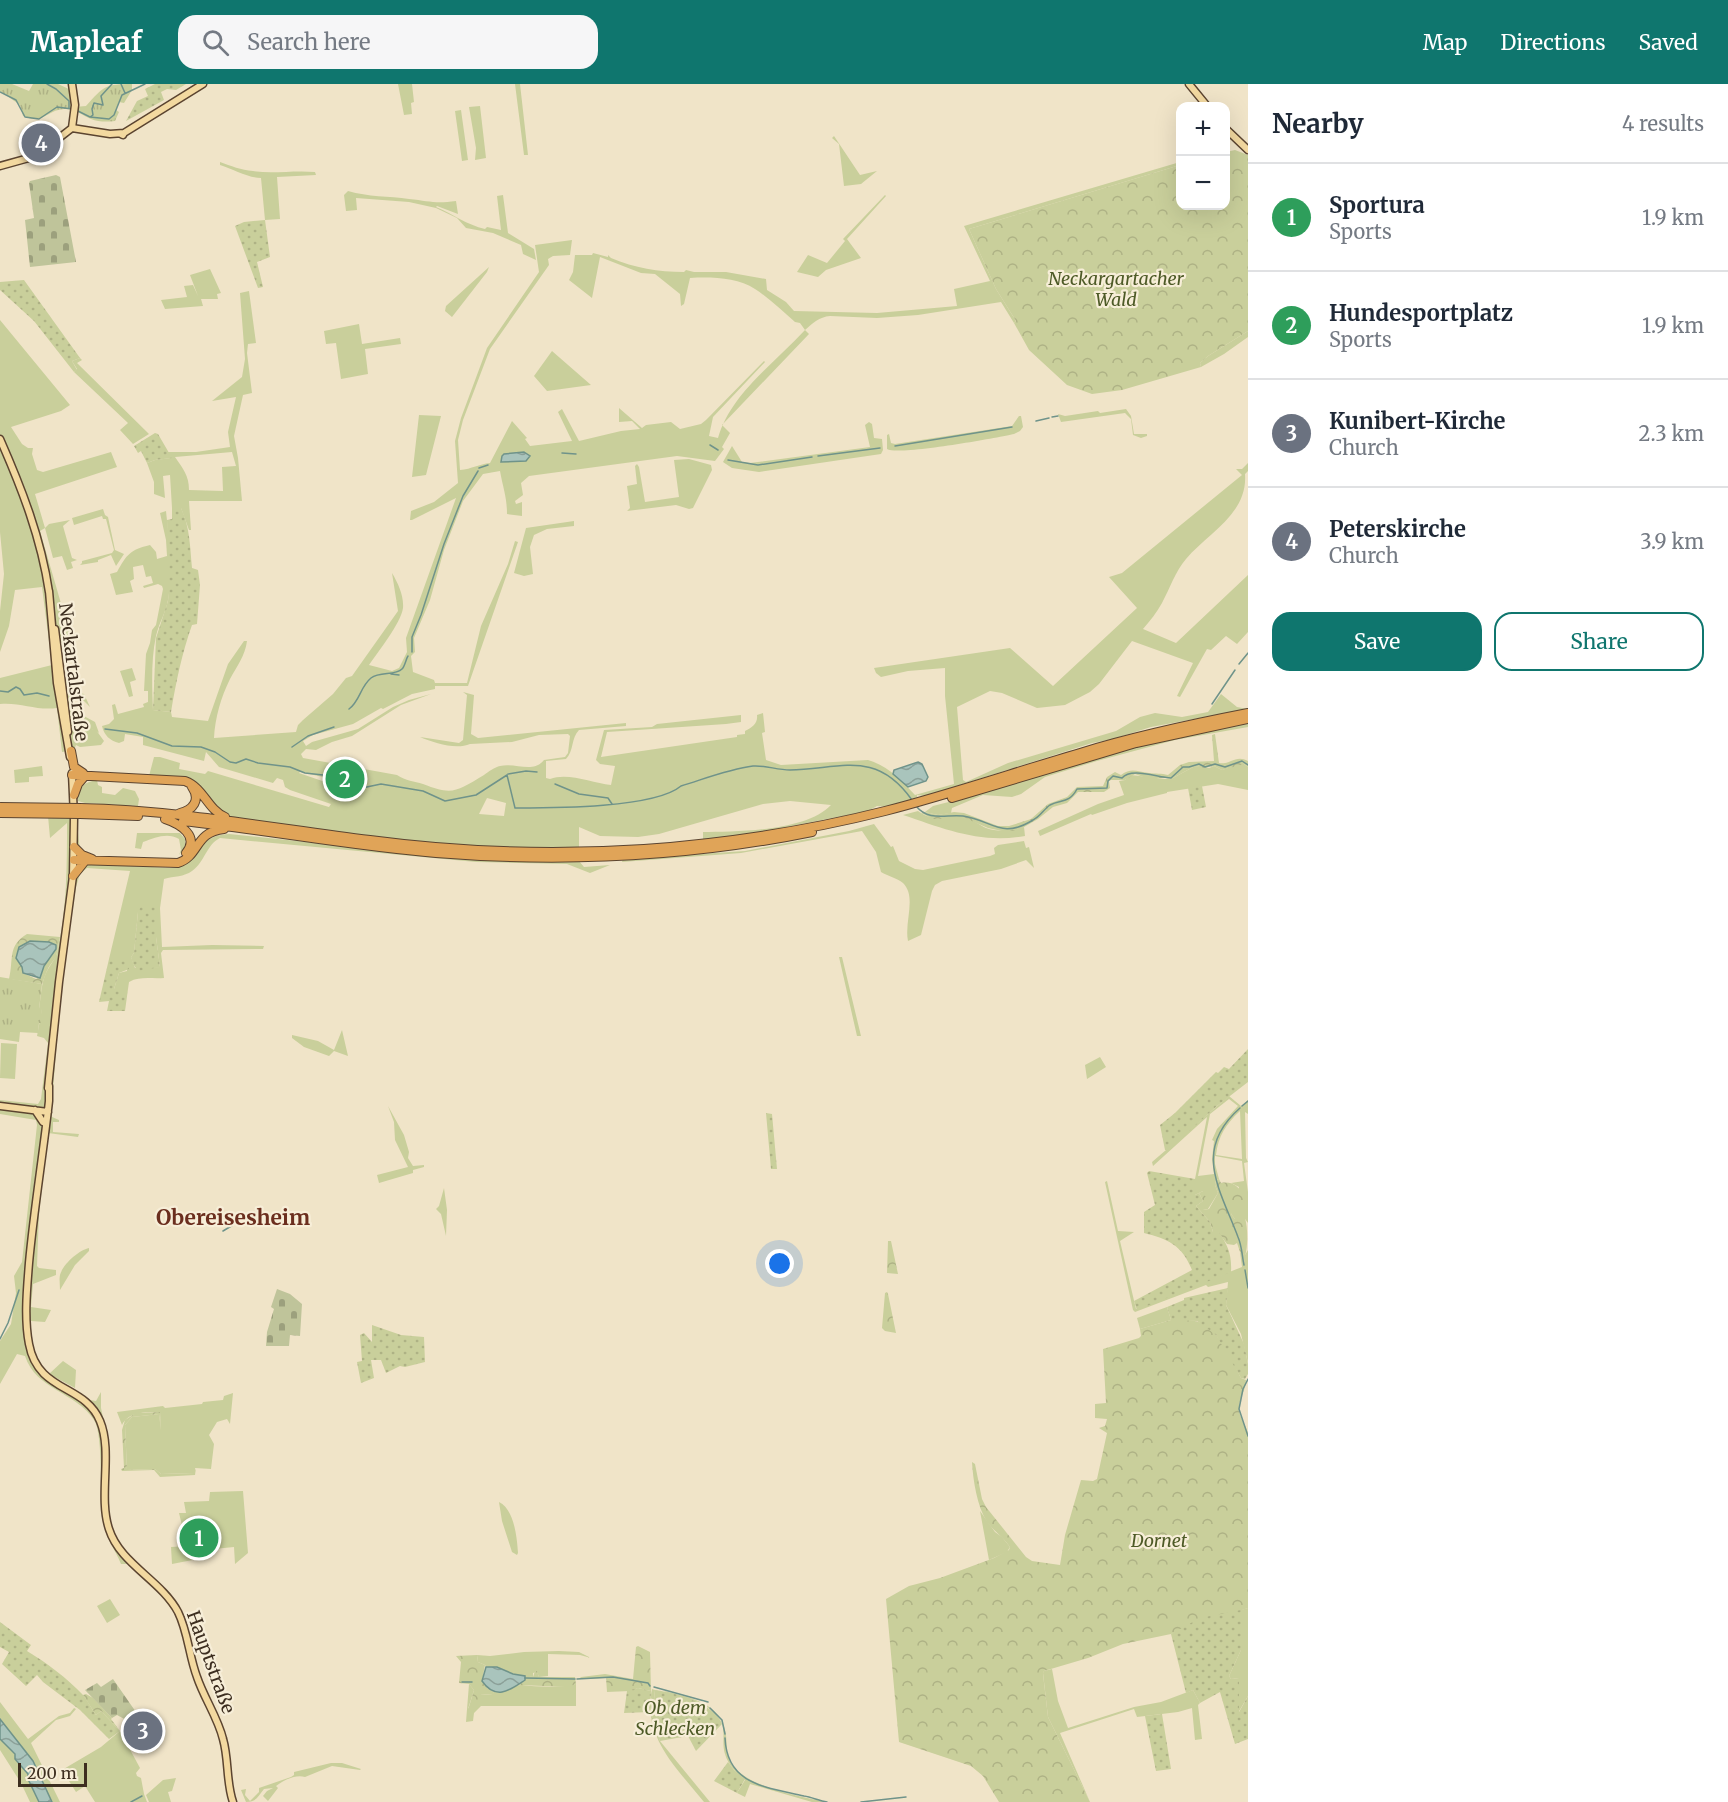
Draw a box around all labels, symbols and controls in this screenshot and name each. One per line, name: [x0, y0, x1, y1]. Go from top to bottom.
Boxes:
search box: [178, 15, 598, 69]
text: Mapleaf: [30, 24, 142, 60]
icon: search: [199, 26, 232, 59]
text: Search here: [247, 28, 370, 56]
text: Map: [1423, 29, 1467, 56]
text: Directions: [1500, 29, 1605, 56]
text: Saved: [1638, 29, 1698, 56]
map controls: [1176, 102, 1230, 210]
button: +: [1176, 102, 1230, 156]
text: Nearby: [1272, 107, 1364, 140]
text: 4 results: [1622, 111, 1704, 136]
pin: 4: [22, 120, 60, 166]
button: −: [1176, 156, 1230, 210]
text: Sportura: [1329, 191, 1425, 219]
text: 1: [1287, 205, 1296, 230]
text: 1.9 km: [1642, 205, 1704, 230]
text: Sports: [1329, 219, 1392, 244]
park label: Neckargartacher Wald: [1048, 267, 1184, 311]
text: Hundesportplatz: [1329, 299, 1513, 327]
text: 2: [1286, 313, 1297, 338]
text: 1.9 km: [1642, 313, 1704, 338]
text: Sports: [1329, 327, 1392, 352]
text: Kunibert-Kirche: [1329, 407, 1506, 435]
text: 3: [1286, 421, 1297, 446]
text: 2.3 km: [1639, 421, 1704, 446]
text: Church: [1329, 435, 1399, 460]
text: Peterskirche: [1329, 515, 1466, 543]
text: 4: [1285, 529, 1298, 554]
text: 3.9 km: [1640, 529, 1704, 554]
text: Church: [1329, 543, 1399, 568]
street label: Neckartalstraße: [54, 602, 94, 742]
button: Save: [1272, 612, 1482, 671]
button: Share: [1494, 612, 1704, 671]
pin: 2: [326, 756, 364, 802]
district label: Obereisesheim: [156, 1204, 310, 1231]
your location: [765, 1249, 794, 1278]
pin: 1: [180, 1516, 218, 1560]
park label: Dornet: [1130, 1529, 1188, 1552]
street label: Hauptstraße: [182, 1607, 240, 1717]
park label: Ob dem Schlecken: [635, 1696, 715, 1740]
pin: 3: [124, 1708, 162, 1754]
scale bar: [18, 1760, 87, 1788]
text: 200 m: [27, 1763, 77, 1783]

